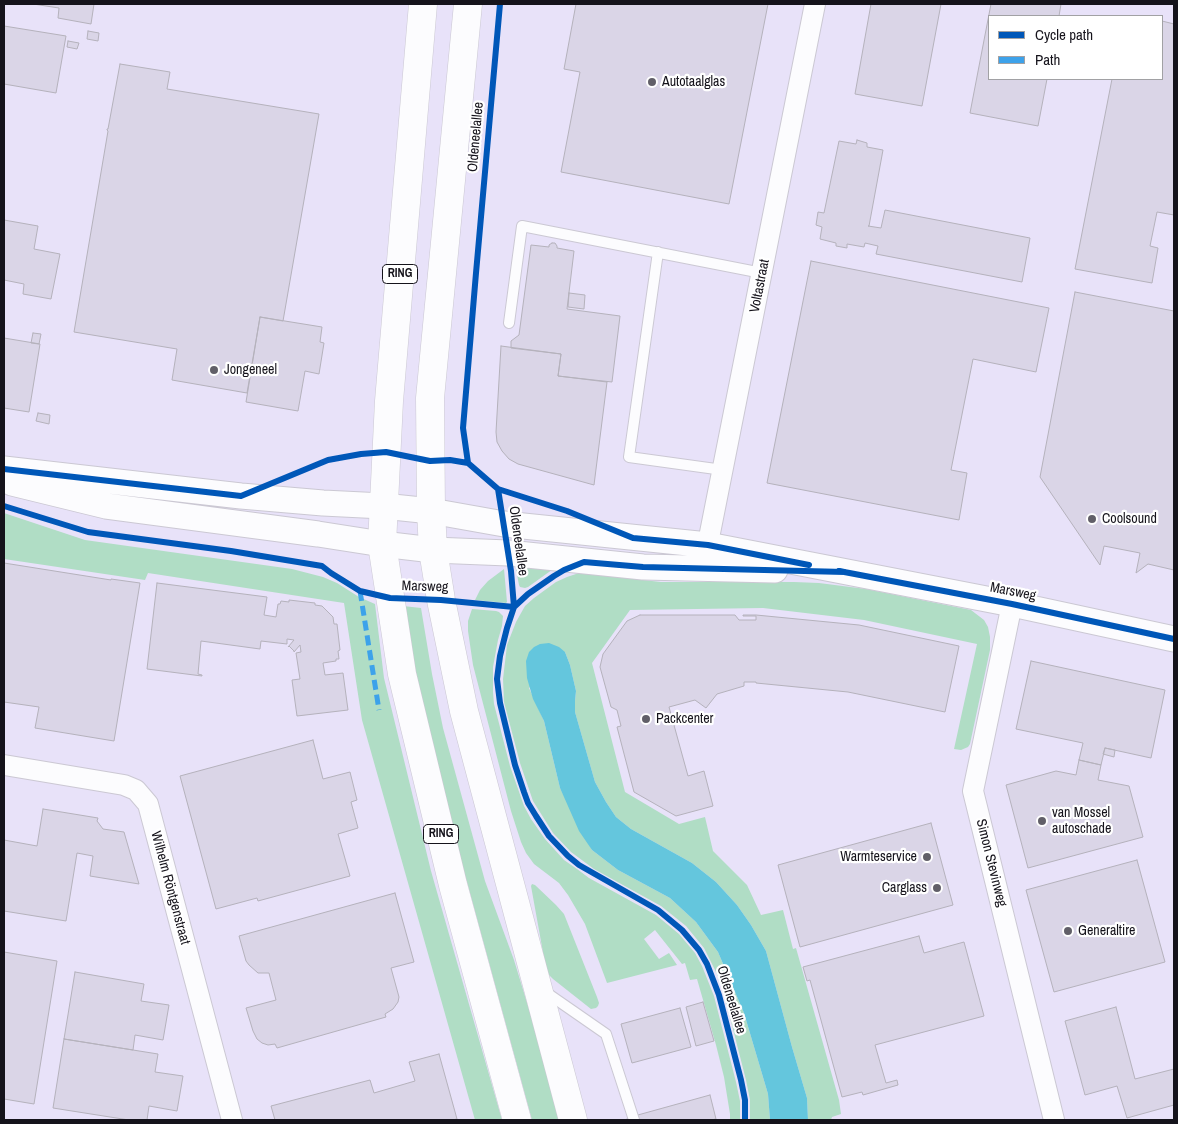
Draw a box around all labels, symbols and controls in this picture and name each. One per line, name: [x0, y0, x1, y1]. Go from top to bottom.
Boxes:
legend: [988, 15, 1163, 80]
text: Cycle path: [1035, 24, 1093, 45]
text: Path: [1035, 49, 1060, 70]
place label: Autotaalglas: [662, 74, 725, 90]
marker: Autotaalglas: [646, 76, 658, 88]
street label: Oldeneelallee: [465, 101, 487, 173]
street label: Voltastraat: [747, 258, 773, 314]
road number: RING: [382, 264, 418, 284]
place label: Jongeneel: [224, 362, 277, 378]
marker: Jongeneel: [208, 364, 220, 376]
street label: Oldeneelallee: [505, 505, 531, 577]
place label: Coolsound: [1102, 511, 1157, 527]
marker: Coolsound: [1086, 513, 1098, 525]
street label: Marsweg: [401, 578, 449, 596]
street label: Marsweg: [989, 579, 1037, 605]
place label: Packcenter: [656, 711, 713, 727]
marker: Packcenter: [640, 713, 652, 725]
place label: van Mossel autoschade: [1052, 805, 1111, 838]
marker: van Mossel autoschade: [1036, 815, 1048, 827]
street label: Simon Stevinweg: [972, 817, 1010, 909]
road number: RING: [424, 824, 458, 844]
street label: Wilhelm Röntgenstraat: [147, 829, 193, 947]
place label: Warmteservice: [840, 849, 917, 865]
marker: Warmteservice: [921, 851, 933, 863]
place label: Carglass: [882, 880, 927, 896]
marker: Carglass: [931, 882, 943, 894]
place label: Generaltire: [1078, 923, 1135, 939]
marker: Generaltire: [1062, 925, 1074, 937]
street label: Oldeneelallee: [713, 964, 749, 1036]

